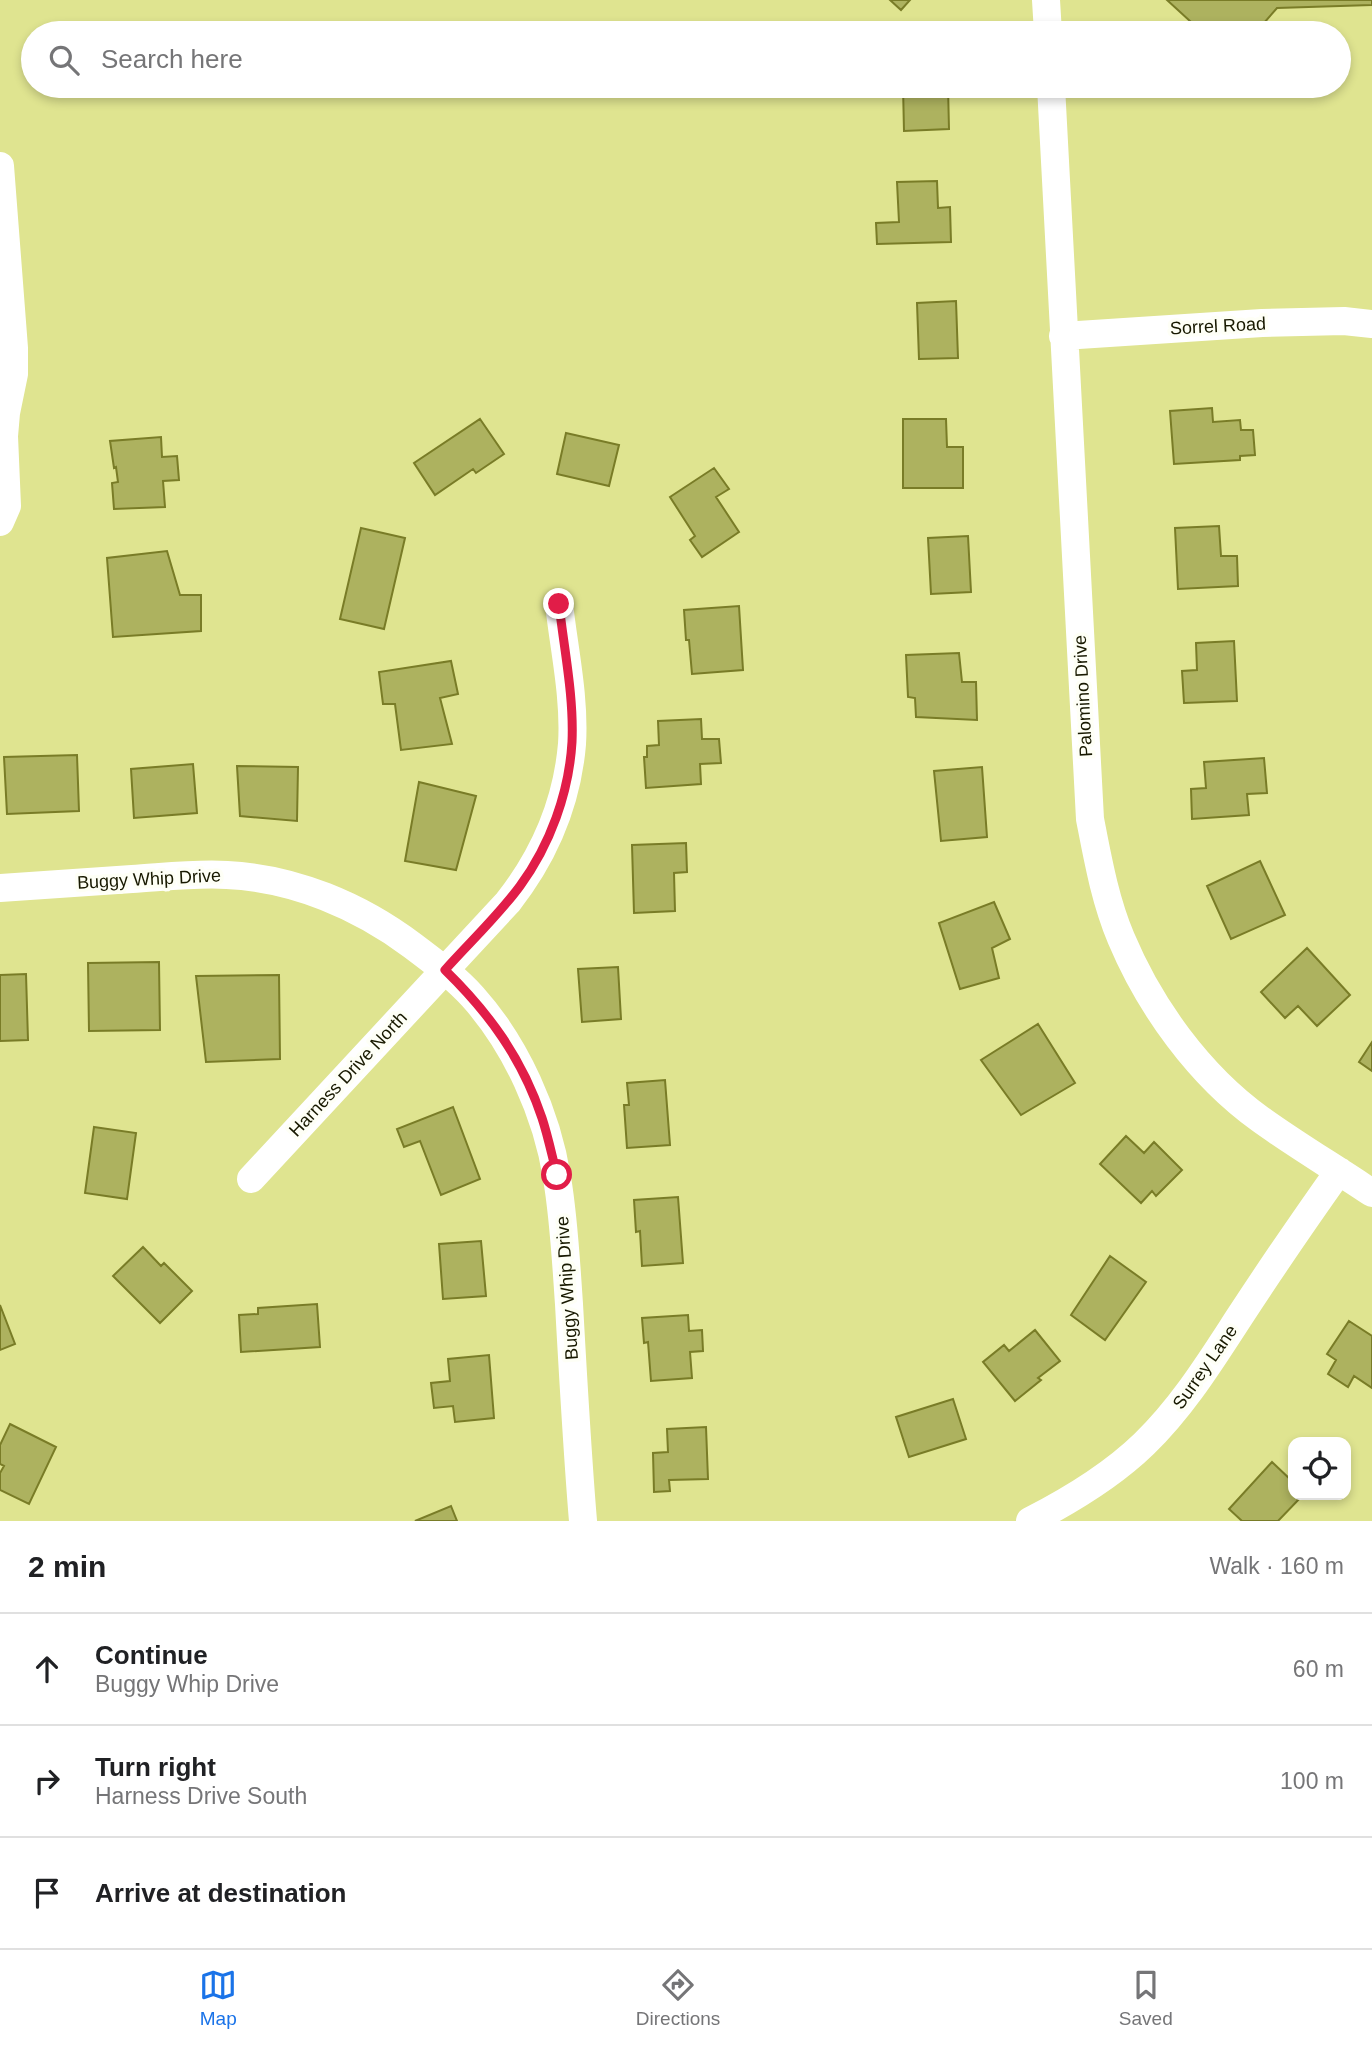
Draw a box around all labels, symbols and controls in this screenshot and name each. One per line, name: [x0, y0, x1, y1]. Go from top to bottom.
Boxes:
search box: [21, 21, 1351, 98]
icon: search: [45, 41, 83, 79]
text: Search here: [101, 44, 243, 74]
street label: Sorrel Road: [1170, 314, 1266, 338]
route end: [543, 588, 574, 619]
street label: Palomino Drive: [1070, 635, 1096, 757]
street label: Buggy Whip Drive: [77, 865, 221, 893]
street label: Harness Drive North: [285, 1008, 411, 1140]
route start: [541, 1159, 572, 1190]
street label: Buggy Whip Drive: [552, 1215, 582, 1361]
street label: Surrey Lane: [1169, 1321, 1241, 1413]
map controls: [1288, 1437, 1351, 1500]
button: locate: [1288, 1437, 1351, 1500]
text: 2 min: [28, 1550, 106, 1583]
text: Walk · 160 m: [1209, 1553, 1344, 1579]
text: Continue: [95, 1640, 208, 1670]
icon: ahead: [28, 1650, 66, 1688]
text: 60 m: [1293, 1656, 1344, 1682]
text: Buggy Whip Drive: [95, 1671, 279, 1697]
text: Turn right: [95, 1752, 216, 1782]
icon: right: [28, 1762, 66, 1800]
text: 100 m: [1280, 1768, 1344, 1794]
text: Harness Drive South: [95, 1783, 307, 1809]
icon: arrive: [28, 1874, 66, 1912]
text: Arrive at destination: [95, 1878, 346, 1908]
tab: Map: [199, 1966, 237, 2030]
tab: Directions: [636, 1966, 720, 2030]
tab: Saved: [1119, 1966, 1173, 2030]

